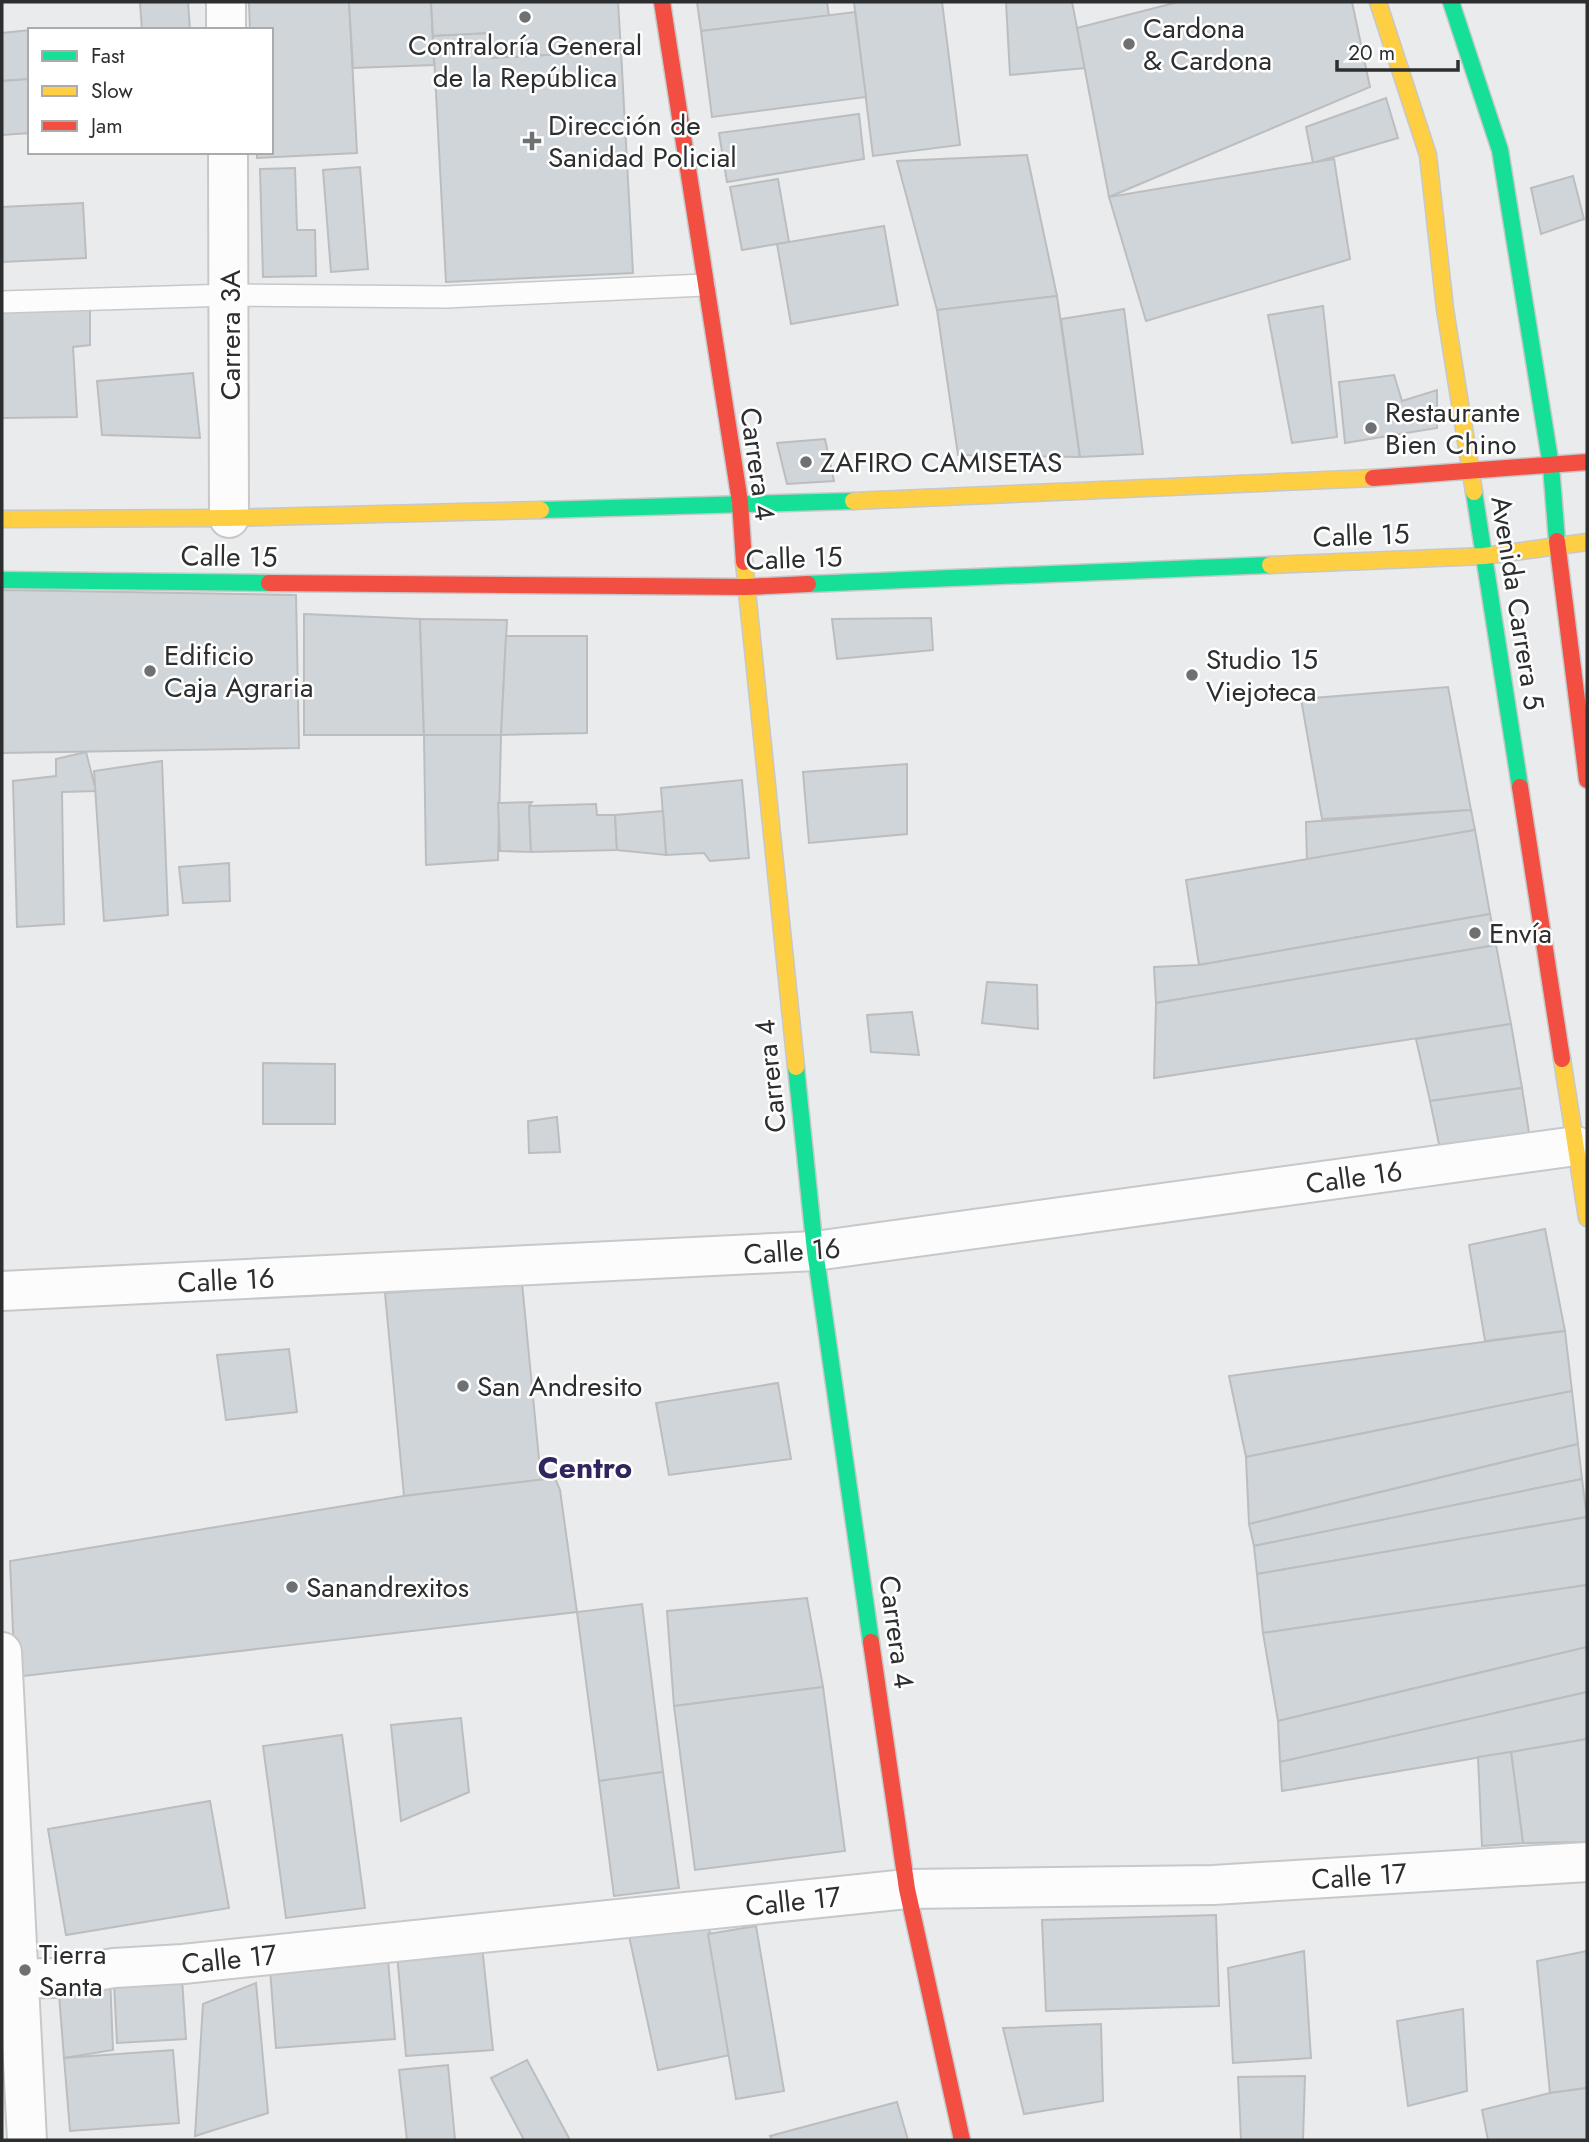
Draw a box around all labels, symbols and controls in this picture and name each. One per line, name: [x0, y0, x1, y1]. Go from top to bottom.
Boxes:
place label: Cardona & Cardona: [1143, 8, 1272, 81]
marker: Contraloría General de la República: [517, 9, 533, 25]
place label: Contraloría General de la República: [408, 25, 642, 98]
legend: [28, 28, 273, 154]
scale bar: [1337, 28, 1458, 72]
marker: Cardona & Cardona: [1121, 36, 1137, 52]
text: 20 m: [1348, 38, 1395, 68]
text: Fast: [91, 41, 124, 71]
text: Slow: [91, 76, 133, 106]
place label: Dirección de Sanidad Policial: [548, 105, 737, 178]
text: Jam: [88, 111, 123, 141]
marker: Dirección de Sanidad Policial: [522, 131, 542, 151]
street label: Carrera 3A: [210, 269, 251, 400]
place label: Restaurante Bien Chino: [1385, 392, 1520, 465]
street label: Carrera 4: [729, 405, 786, 523]
marker: Restaurante Bien Chino: [1363, 420, 1379, 436]
place label: ZAFIRO CAMISETAS: [820, 442, 1062, 483]
marker: ZAFIRO CAMISETAS: [798, 454, 814, 470]
street label: Avenida Carrera 5: [1480, 493, 1555, 713]
street label: Calle 15: [1312, 513, 1410, 558]
street label: Calle 15: [180, 535, 278, 578]
street label: Calle 15: [745, 536, 843, 581]
place label: Edificio Caja Agraria: [164, 635, 313, 708]
place label: Studio 15 Viejoteca: [1206, 639, 1318, 712]
marker: Edificio Caja Agraria: [142, 663, 158, 679]
marker: Studio 15 Viejoteca: [1184, 667, 1200, 683]
place label: Envía: [1489, 913, 1552, 954]
marker: Envía: [1467, 925, 1483, 941]
street label: Carrera 4: [744, 1017, 797, 1135]
street label: Calle 16: [1303, 1150, 1405, 1205]
street label: Calle 16: [742, 1228, 842, 1275]
street label: Calle 16: [176, 1257, 276, 1304]
place label: San Andresito: [477, 1366, 642, 1407]
marker: San Andresito: [455, 1378, 471, 1394]
district label: Centro: [538, 1446, 632, 1489]
place label: Sanandrexitos: [306, 1567, 469, 1608]
street label: Carrera 4: [868, 1573, 925, 1691]
marker: Sanandrexitos: [284, 1579, 300, 1595]
street label: Calle 17: [1310, 1853, 1408, 1900]
street label: Calle 17: [743, 1876, 843, 1927]
place label: Tierra Santa: [39, 1934, 106, 2007]
street label: Calle 17: [179, 1934, 279, 1985]
marker: Tierra Santa: [17, 1962, 33, 1978]

